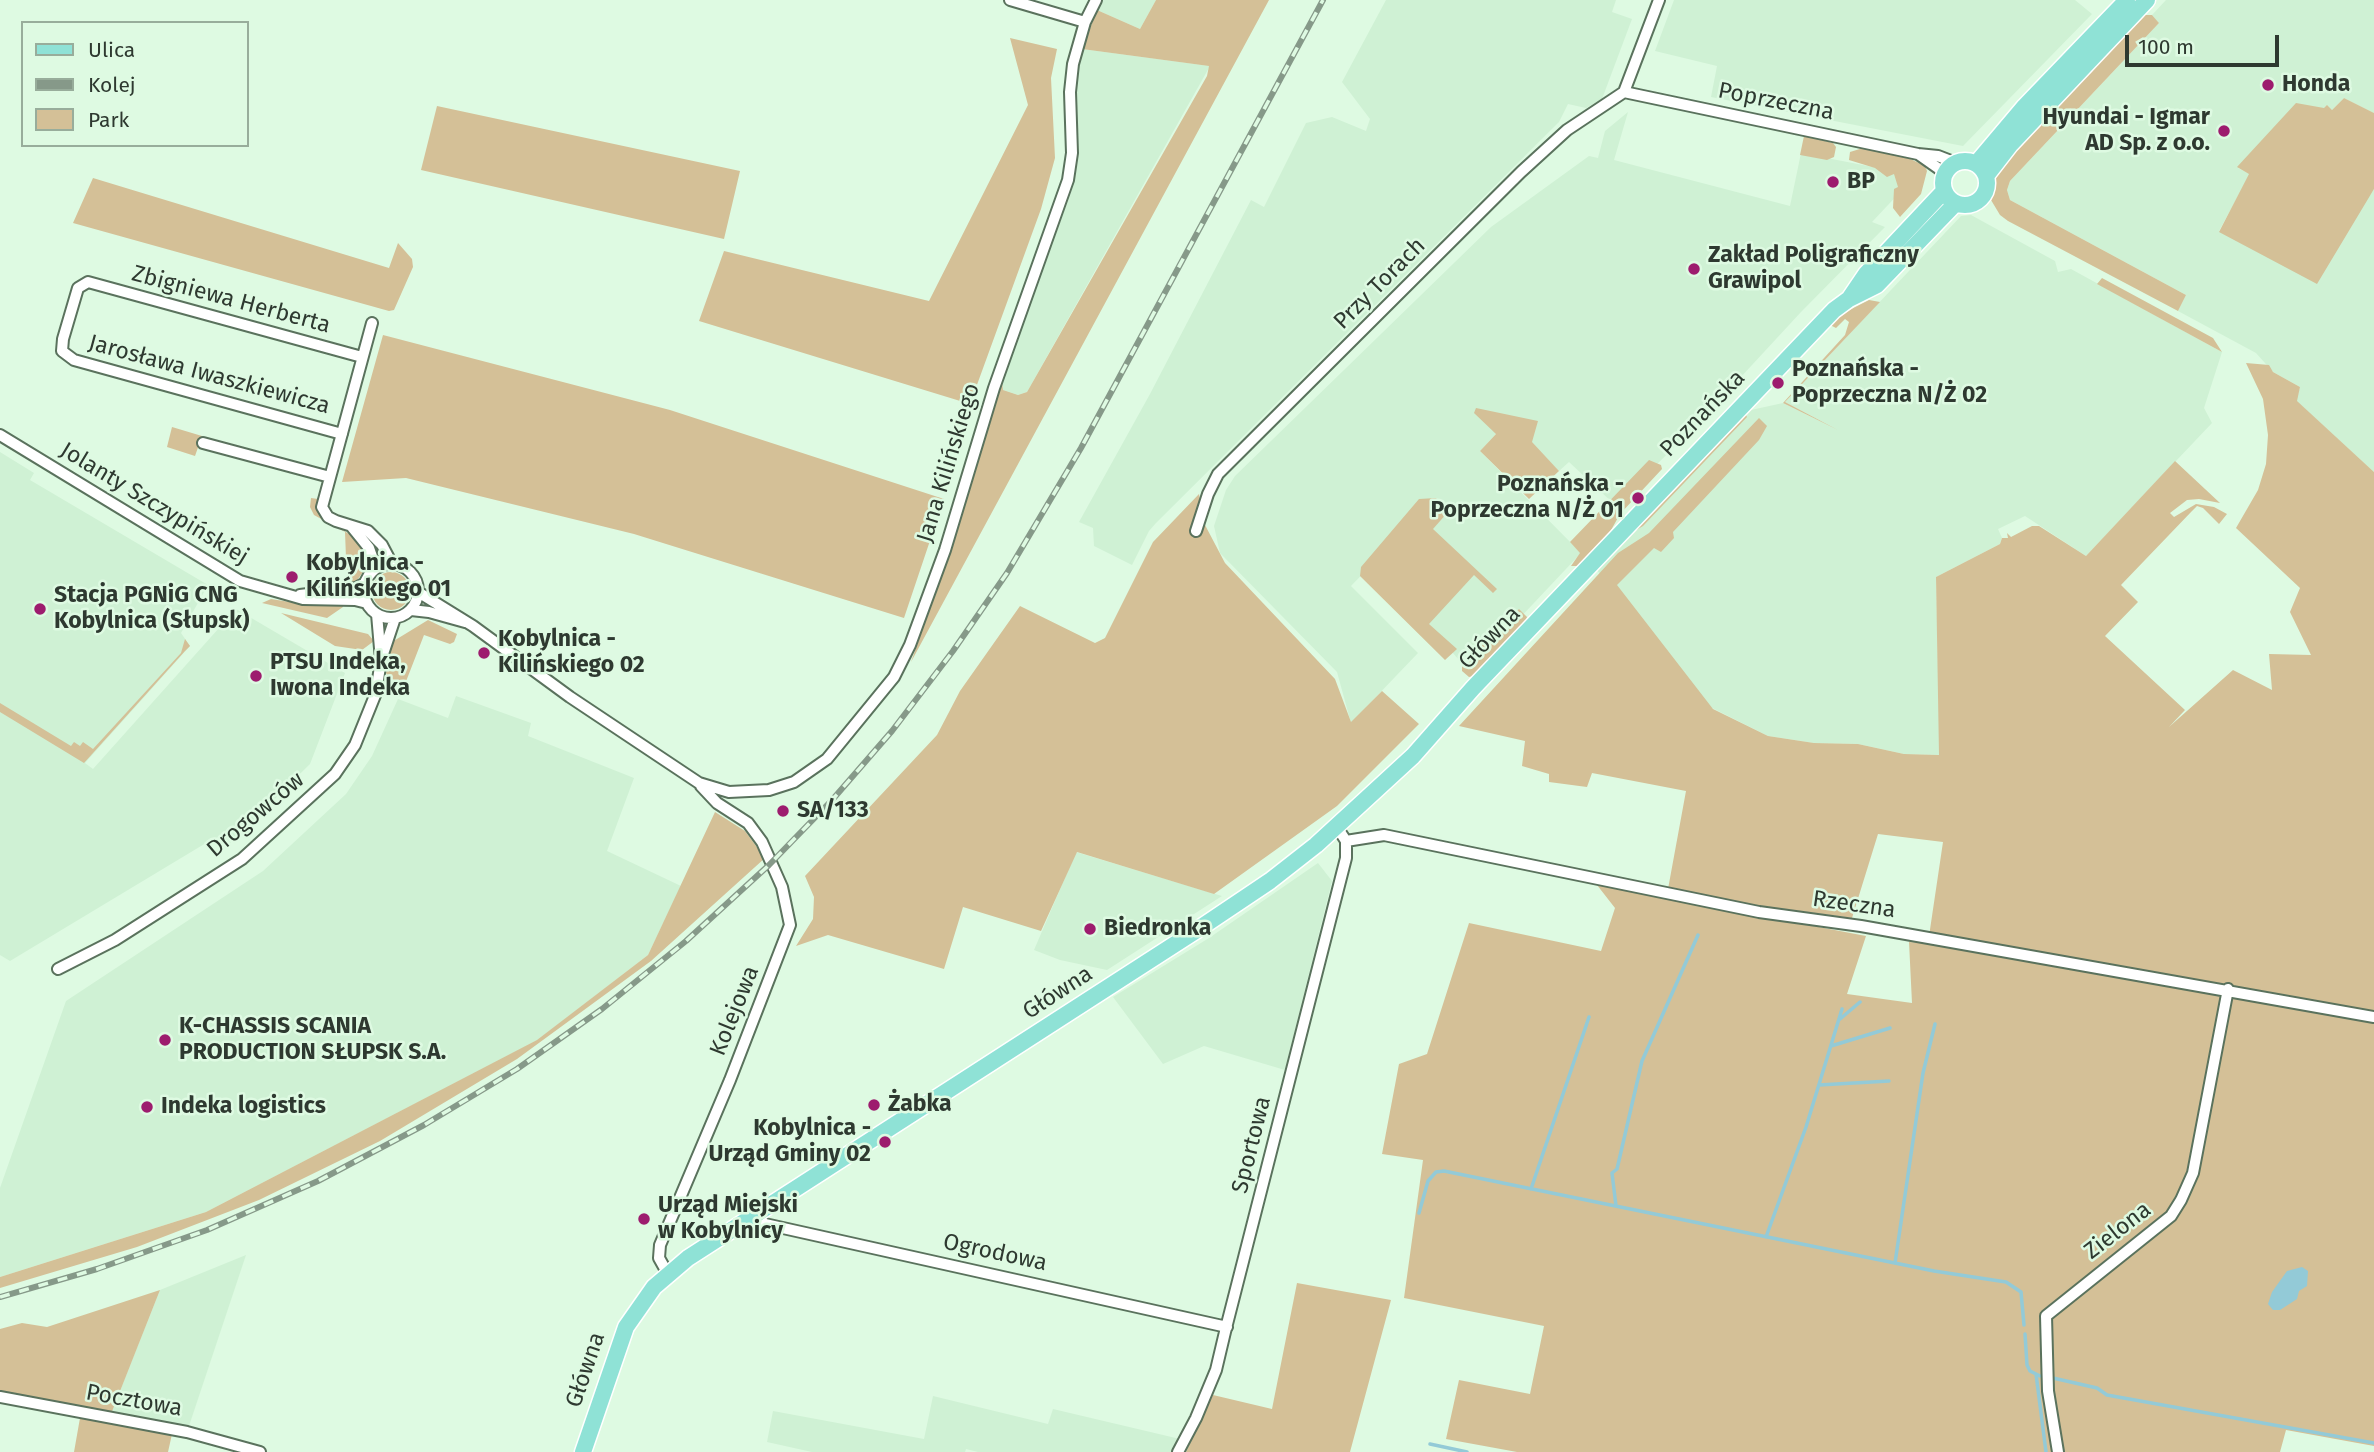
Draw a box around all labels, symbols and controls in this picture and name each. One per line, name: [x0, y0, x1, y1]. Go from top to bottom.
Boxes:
legend: [21, 21, 248, 147]
scale bar: [2129, 21, 2283, 65]
text: 100 m: [2138, 34, 2194, 60]
text: Ulica: [88, 37, 135, 63]
place label: Honda: [2282, 71, 2350, 99]
text: Kolej: [88, 72, 136, 98]
street label: Poprzeczna: [1716, 77, 1836, 127]
marker: Honda: [2260, 77, 2276, 93]
place label: Hyundai - Igmar AD Sp. z o.o.: [2043, 104, 2210, 158]
text: Park: [88, 107, 129, 133]
marker: Hyundai - Igmar AD Sp. z o.o.: [2216, 123, 2232, 139]
place label: BP: [1847, 168, 1875, 196]
marker: BP: [1825, 174, 1841, 190]
street label: Przy Torach: [1328, 232, 1432, 336]
place label: Zakład Poligraficzny Grawipol: [1708, 242, 1919, 296]
street label: Zbigniewa Herberta: [129, 260, 333, 340]
marker: Zakład Poligraficzny Grawipol: [1686, 261, 1702, 277]
street label: Jarosława Iwaszkiewicza: [85, 329, 333, 421]
place label: Poznańska - Poprzeczna N/Ż 02: [1792, 356, 1987, 410]
street label: Poznańska: [1655, 365, 1751, 463]
marker: Poznańska - Poprzeczna N/Ż 02: [1770, 375, 1786, 391]
street label: Jana Kilińskiego: [912, 380, 986, 546]
street label: Jolanty Szczypińskiej: [55, 437, 253, 571]
place label: Poznańska - Poprzeczna N/Ż 01: [1430, 471, 1624, 525]
marker: Poznańska - Poprzeczna N/Ż 01: [1630, 490, 1646, 506]
place label: Kobylnica - Kilińskiego 01: [306, 550, 451, 604]
marker: Kobylnica - Kilińskiego 01: [284, 569, 300, 585]
place label: Stacja PGNiG CNG Kobylnica (Słupsk): [54, 582, 249, 636]
marker: Stacja PGNiG CNG Kobylnica (Słupsk): [32, 601, 48, 617]
street label: Główna: [1453, 601, 1527, 675]
place label: Kobylnica - Kilińskiego 02: [498, 626, 645, 680]
marker: Kobylnica - Kilińskiego 02: [476, 645, 492, 661]
place label: PTSU Indeka, Iwona Indeka: [270, 649, 410, 703]
marker: PTSU Indeka, Iwona Indeka: [248, 668, 264, 684]
street label: Drogowców: [202, 766, 310, 864]
place label: SA/133: [797, 797, 869, 825]
marker: SA/133: [775, 803, 791, 819]
street label: Rzeczna: [1811, 886, 1897, 924]
place label: Biedronka: [1104, 915, 1211, 943]
marker: Biedronka: [1082, 921, 1098, 937]
street label: Główna: [1018, 960, 1098, 1026]
street label: Kolejowa: [705, 962, 765, 1060]
place label: K-CHASSIS SCANIA PRODUCTION SŁUPSK S.A.: [179, 1013, 446, 1067]
marker: K-CHASSIS SCANIA PRODUCTION SŁUPSK S.A.: [157, 1032, 173, 1048]
place label: Żabka: [888, 1091, 952, 1119]
place label: Indeka logistics: [161, 1093, 326, 1121]
street label: Sportowa: [1227, 1094, 1277, 1196]
marker: Żabka: [866, 1097, 882, 1113]
marker: Indeka logistics: [139, 1099, 155, 1115]
place label: Kobylnica - Urząd Gminy 02: [709, 1115, 871, 1169]
marker: Kobylnica - Urząd Gminy 02: [877, 1134, 893, 1150]
place label: Urząd Miejski w Kobylnicy: [658, 1192, 798, 1246]
street label: Zielona: [2079, 1196, 2157, 1266]
marker: Urząd Miejski w Kobylnicy: [636, 1211, 652, 1227]
street label: Ogrodowa: [941, 1229, 1049, 1277]
street label: Główna: [560, 1329, 612, 1411]
street label: Pocztowa: [84, 1379, 184, 1423]

